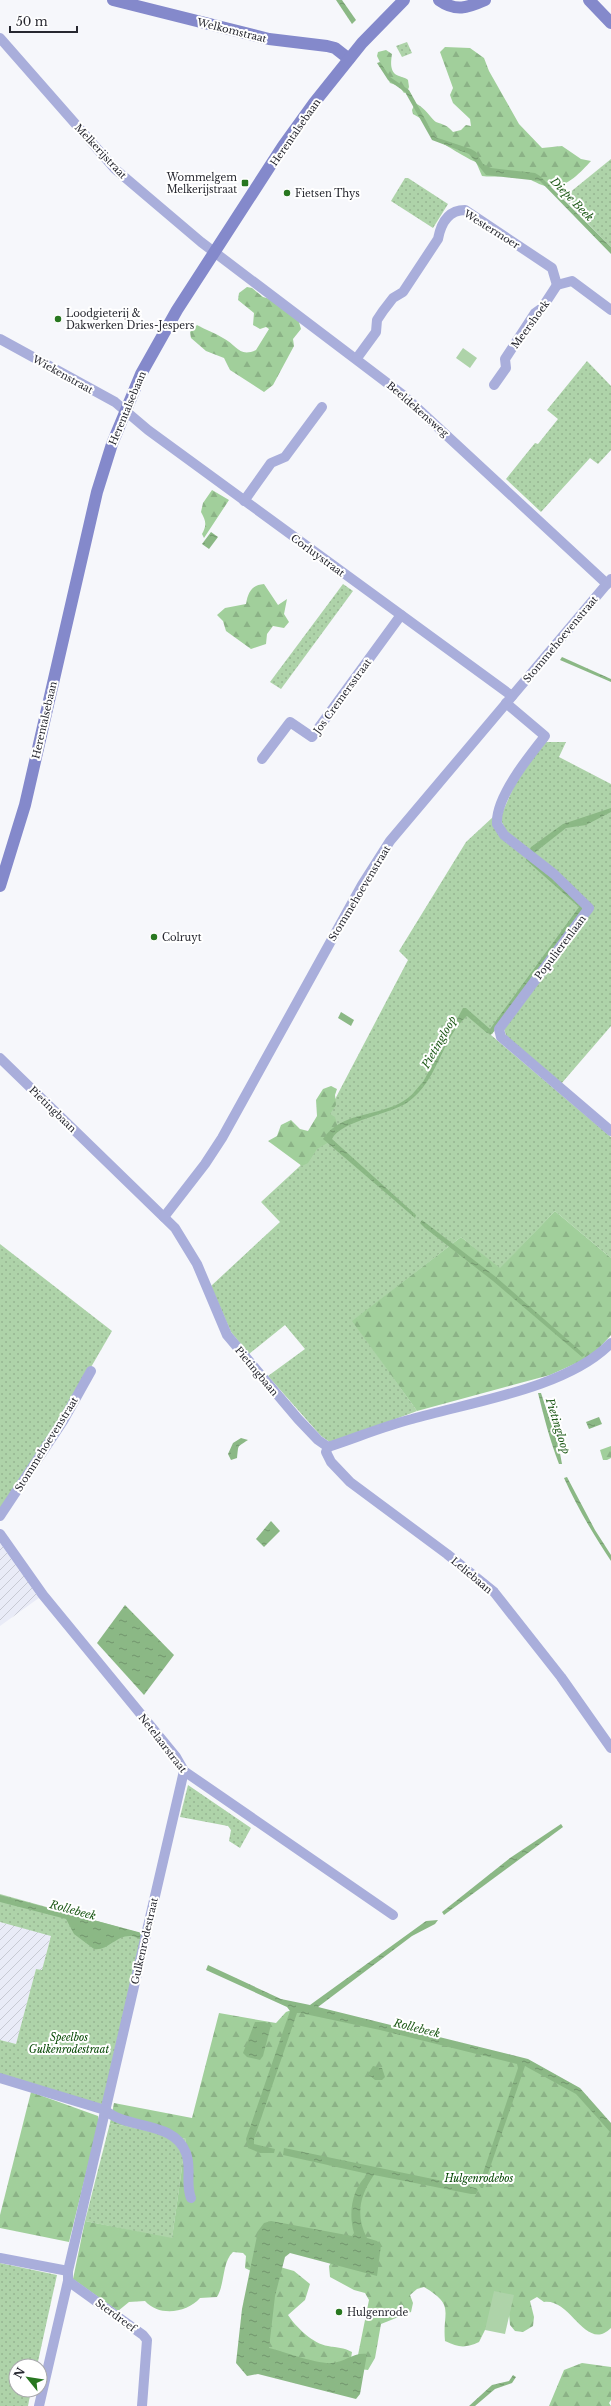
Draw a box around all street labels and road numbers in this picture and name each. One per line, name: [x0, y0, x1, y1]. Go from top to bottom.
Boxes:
street label: Welkomstraat: [195, 15, 268, 45]
street label: Herentalsebaan: [267, 96, 324, 169]
street label: Melkerijstraat: [72, 121, 130, 182]
street label: Westermoer: [461, 207, 522, 252]
street label: Meershoek: [508, 297, 553, 351]
street label: Wiekenstraat: [29, 352, 95, 397]
street label: Herentalsebaan: [106, 369, 149, 447]
street label: Beeldekensweg: [384, 379, 452, 440]
street label: Corluystraat: [288, 531, 347, 579]
street label: Stommehoevenstraat: [520, 593, 601, 685]
street label: Jos Cremersstraat: [310, 656, 374, 738]
street label: Herentalsebaan: [29, 680, 60, 760]
street label: Stommehoevenstraat: [326, 843, 393, 943]
street label: Populierenlaan: [532, 912, 589, 982]
street label: Pietingbaan: [26, 1084, 79, 1135]
street label: Pietingbaan: [232, 1344, 281, 1399]
street label: Stommehoevenstraat: [12, 1394, 81, 1494]
street label: Leliebaan: [448, 1554, 495, 1596]
street label: Netelaarstraat: [136, 1711, 190, 1775]
street label: Gulkenrodestraat: [128, 1896, 161, 1986]
street label: Sterdreef: [93, 2296, 140, 2336]

